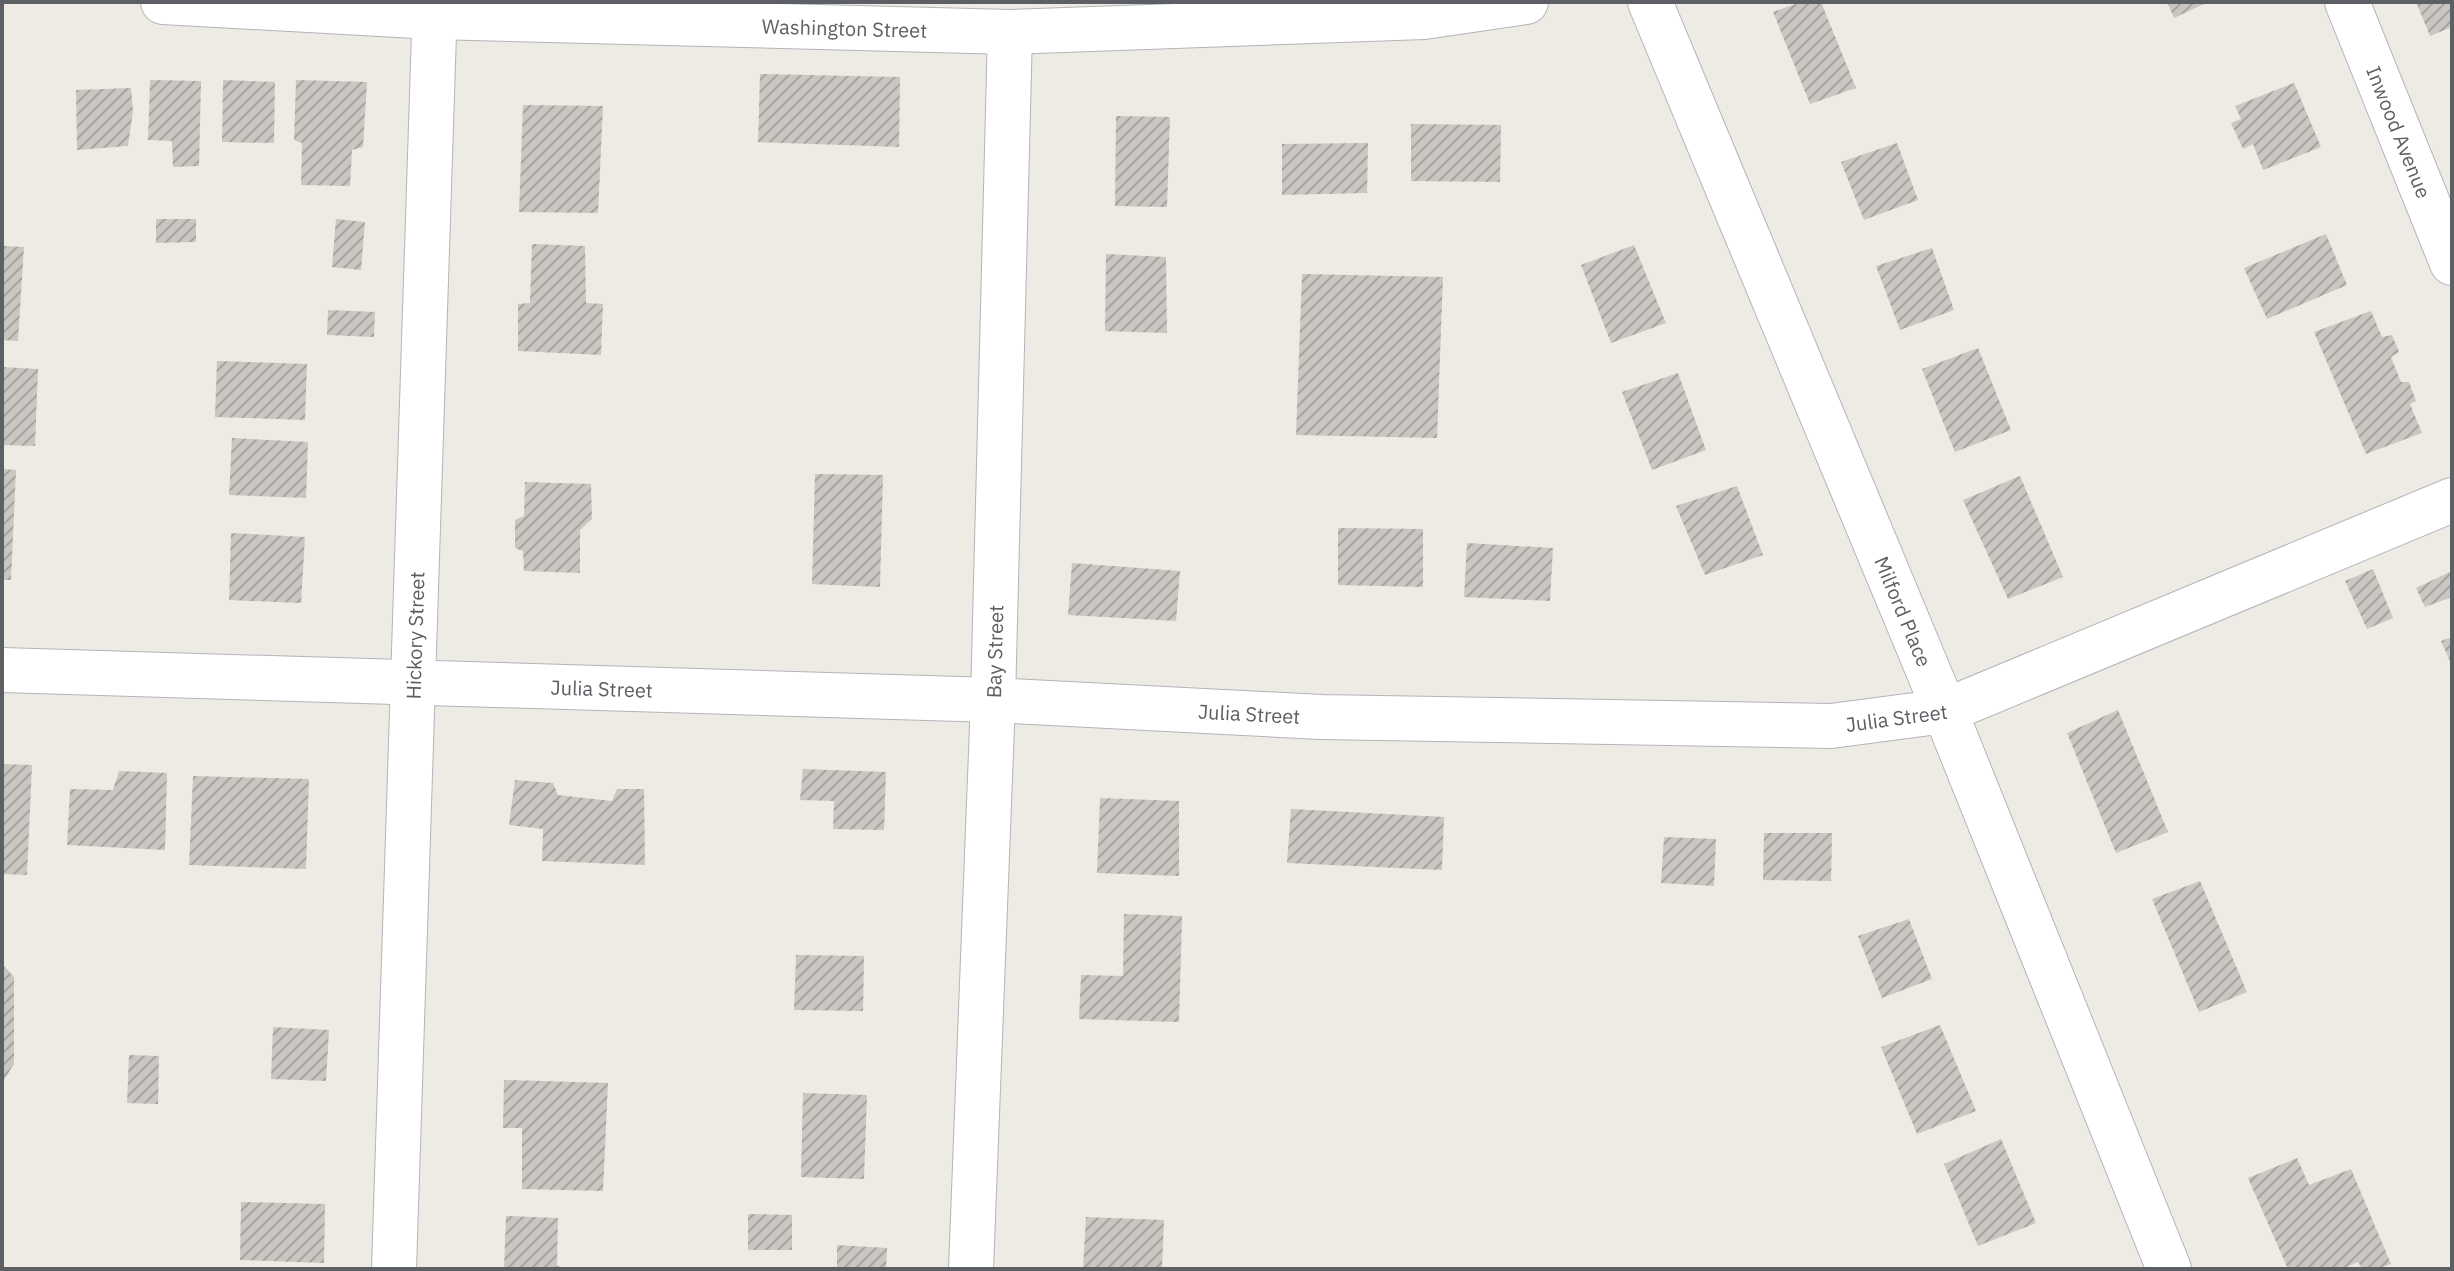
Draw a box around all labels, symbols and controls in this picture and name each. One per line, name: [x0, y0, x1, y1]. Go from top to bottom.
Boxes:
street label: Washington Street: [761, 12, 928, 43]
street label: Inwood Avenue: [2361, 62, 2438, 202]
street label: Milford Place: [1869, 552, 1939, 671]
street label: Hickory Street: [399, 571, 430, 700]
street label: Bay Street: [980, 604, 1009, 698]
street label: Julia Street: [550, 673, 653, 703]
street label: Julia Street: [1197, 697, 1301, 729]
street label: Julia Street: [1844, 697, 1949, 737]

